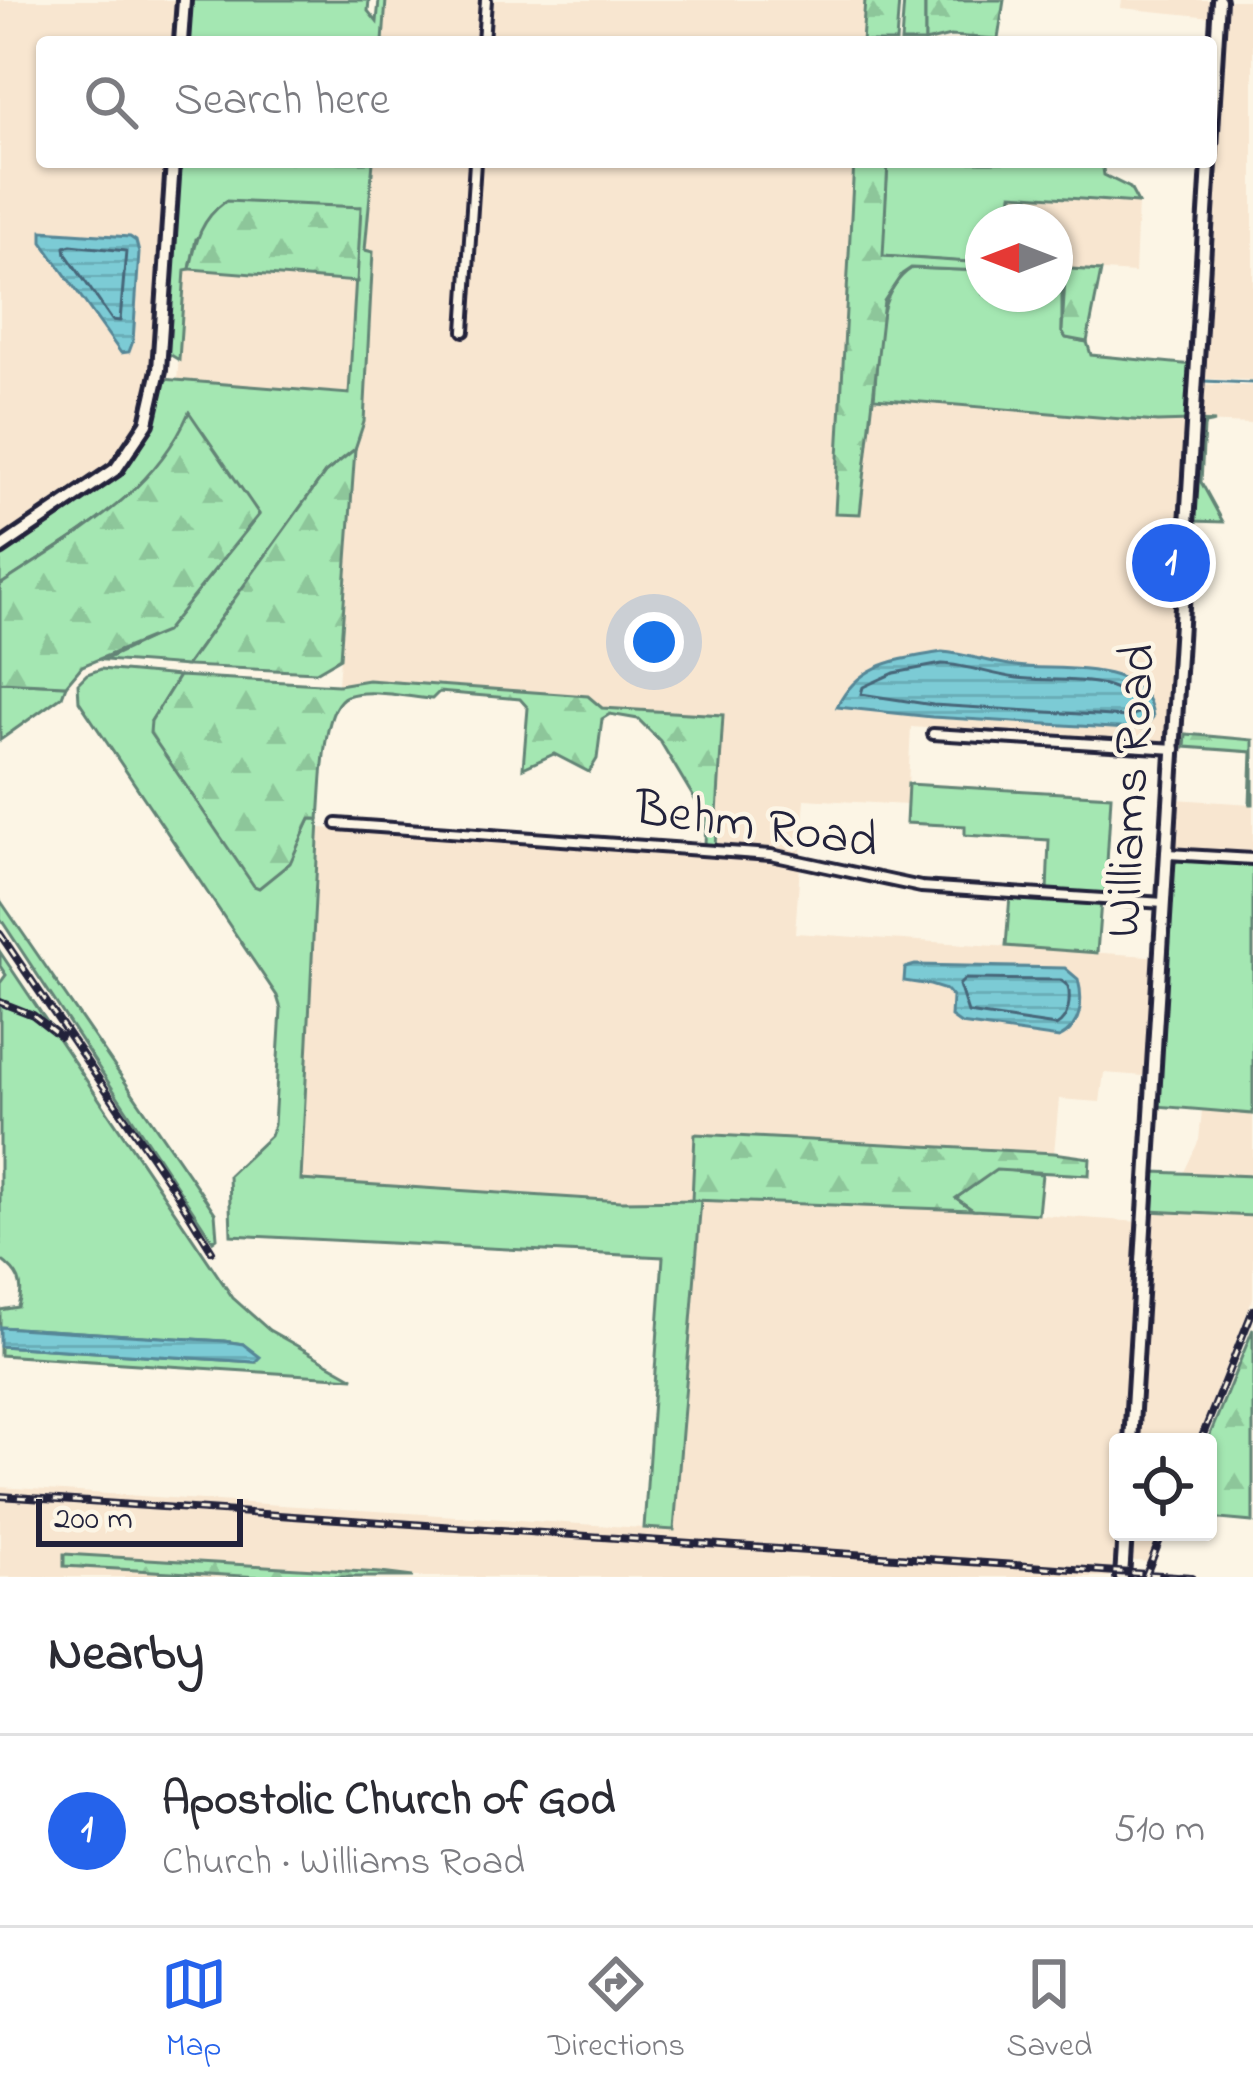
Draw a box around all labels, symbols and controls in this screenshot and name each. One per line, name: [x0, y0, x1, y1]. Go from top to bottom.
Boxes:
search box: [36, 36, 1217, 168]
icon: search: [78, 69, 144, 135]
text: Search here: [174, 69, 390, 135]
north arrow: [965, 204, 1073, 312]
pin: 1: [1132, 518, 1210, 608]
your location: [624, 612, 684, 672]
street label: Williams Road: [1088, 642, 1178, 940]
street label: Behm Road: [628, 773, 882, 881]
map controls: [1109, 1433, 1217, 1541]
button: locate: [1109, 1433, 1217, 1541]
scale bar: [36, 1493, 243, 1546]
text: 200 m: [54, 1496, 133, 1544]
text: Nearby: [48, 1618, 204, 1693]
text: Apostolic Church of God: [162, 1769, 615, 1835]
text: 1: [81, 1802, 93, 1859]
text: 510 m: [1113, 1802, 1205, 1859]
text: Church · Williams Road: [162, 1835, 525, 1892]
tab: Map: [161, 1951, 227, 2071]
tab: Directions: [548, 1951, 685, 2071]
tab: Saved: [1006, 1951, 1092, 2071]

